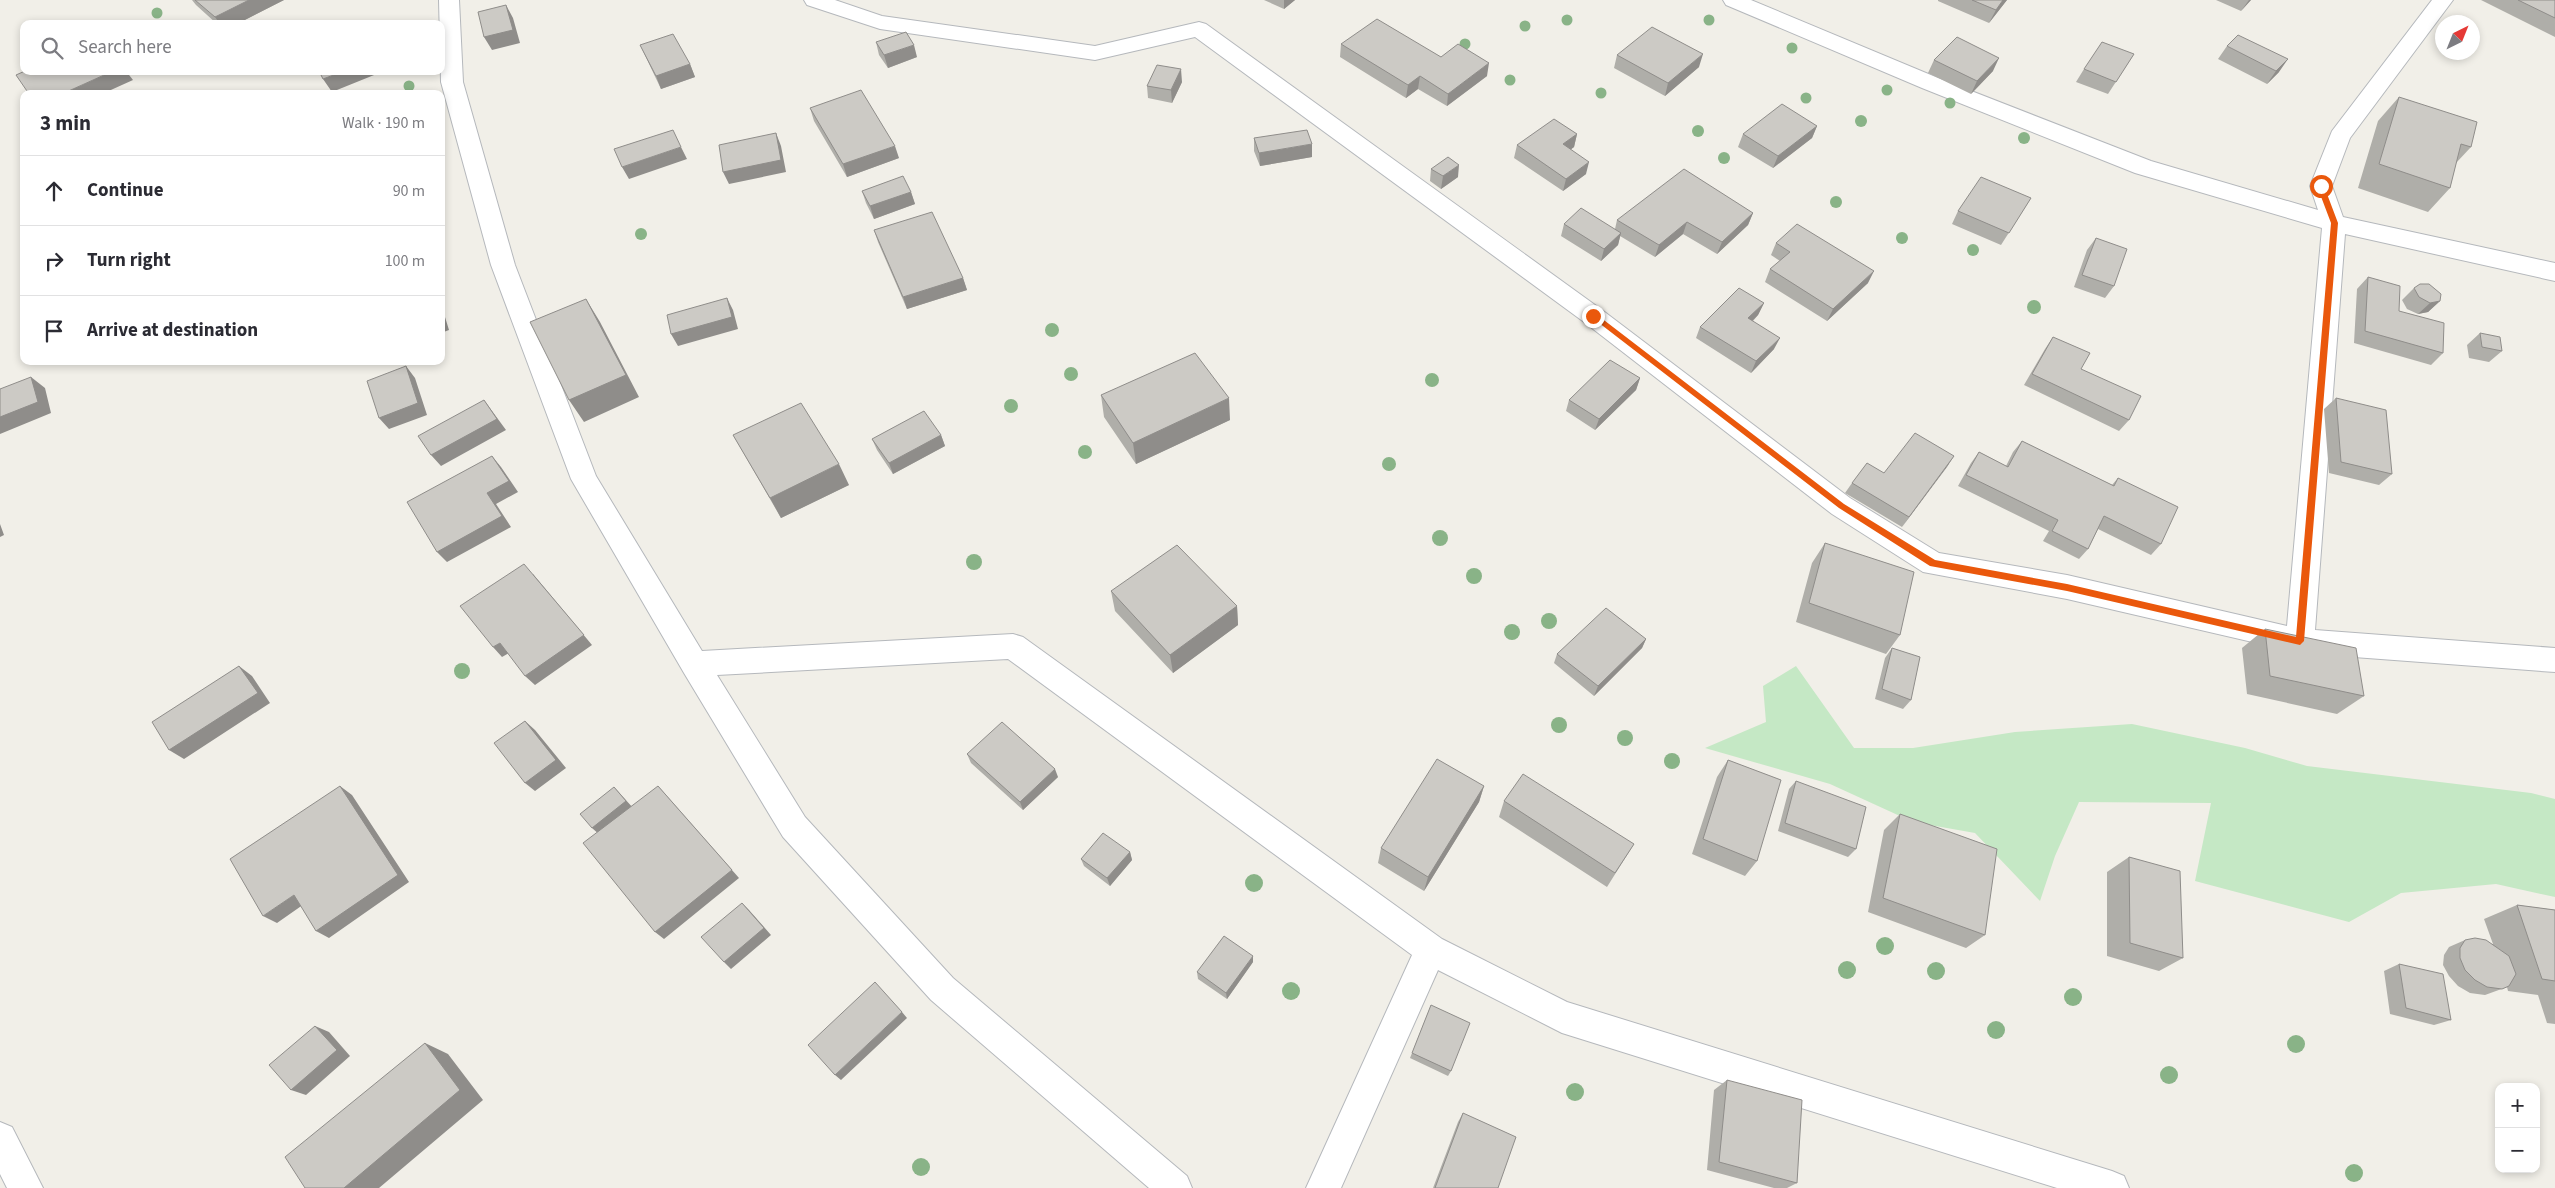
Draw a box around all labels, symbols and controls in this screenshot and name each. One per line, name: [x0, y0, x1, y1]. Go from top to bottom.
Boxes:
north arrow: [2435, 15, 2480, 60]
search box: [20, 20, 445, 75]
icon: search: [38, 34, 66, 62]
text: Search here: [78, 34, 172, 61]
text: 3 min: [40, 108, 91, 138]
text: Walk · 190 m: [342, 112, 425, 134]
route start: [2310, 175, 2333, 198]
icon: ahead: [40, 177, 68, 205]
text: Continue: [87, 177, 164, 204]
text: 90 m: [393, 180, 425, 202]
icon: right: [40, 247, 68, 275]
text: Turn right: [87, 247, 171, 274]
text: 100 m: [385, 250, 425, 272]
route end: [1582, 305, 1605, 328]
icon: arrive: [40, 317, 68, 345]
text: Arrive at destination: [87, 317, 258, 344]
map controls: [2495, 1083, 2540, 1173]
button: +: [2495, 1083, 2540, 1128]
button: −: [2495, 1128, 2540, 1173]

